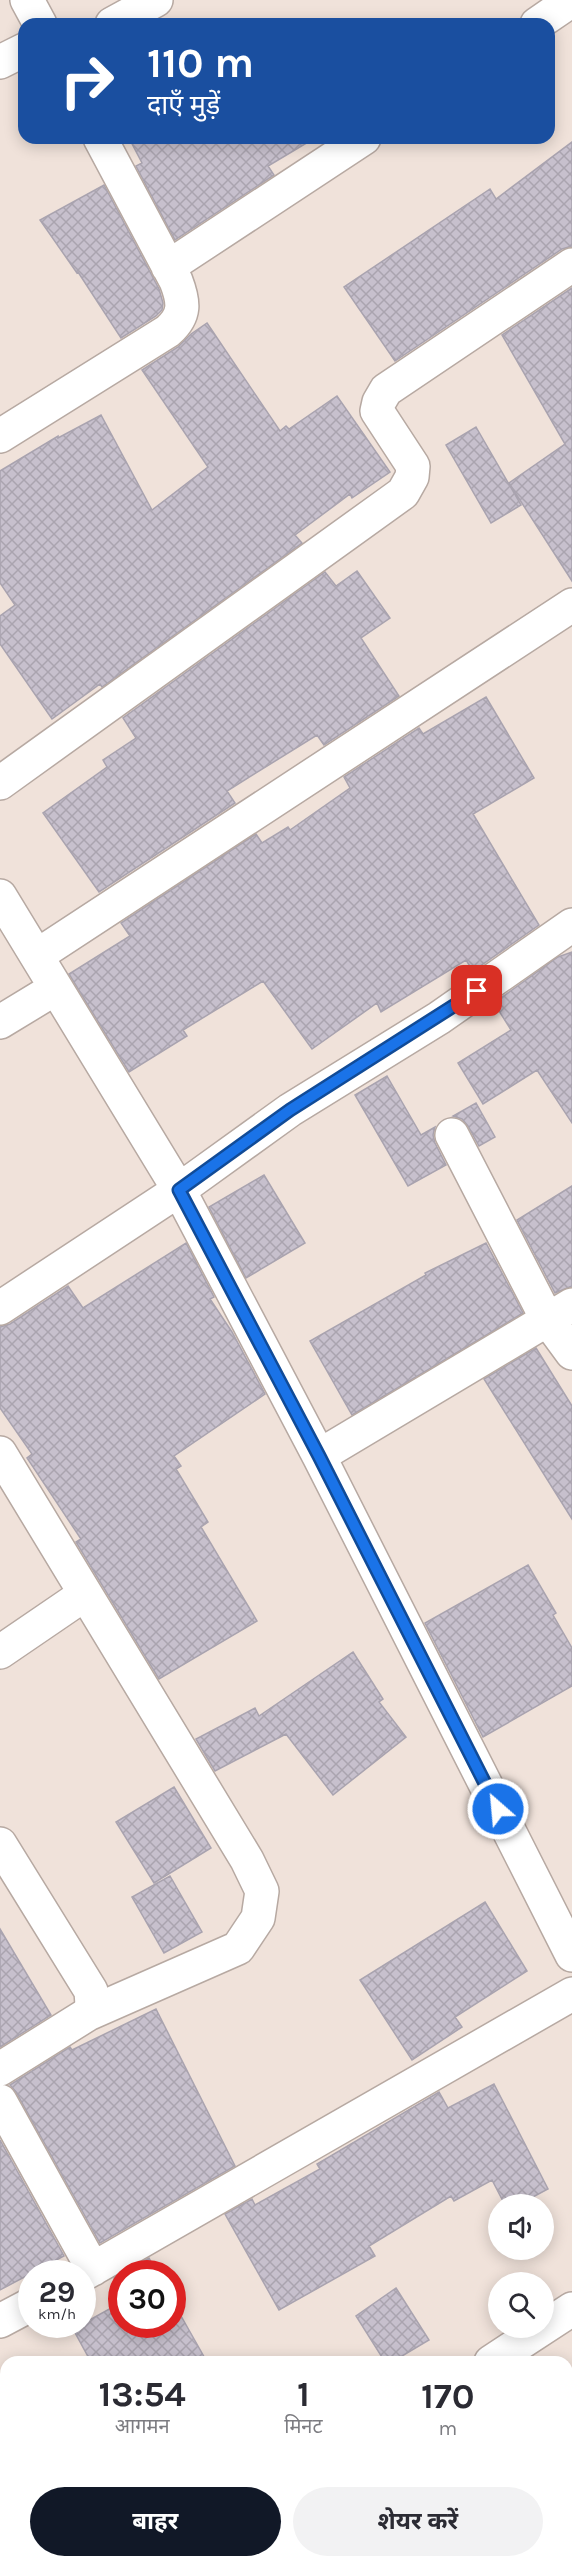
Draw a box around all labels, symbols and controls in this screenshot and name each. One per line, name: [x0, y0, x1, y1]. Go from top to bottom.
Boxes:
text: 110 m: [147, 38, 254, 88]
icon: right: [48, 42, 126, 120]
text: दाएँ मुड़ें: [147, 89, 220, 121]
pin: [451, 965, 502, 1016]
icon: arrive: [460, 974, 493, 1007]
position arrow: [466, 1777, 530, 1841]
map controls: [488, 2194, 554, 2338]
button: sound: [488, 2194, 554, 2260]
speed limit sign: 30: [108, 2260, 186, 2338]
button: search: [488, 2272, 554, 2338]
text: 29: [39, 2274, 75, 2310]
text: km/h: [38, 2305, 76, 2323]
text: 13:54: [98, 2373, 186, 2415]
text: 1: [297, 2373, 310, 2415]
text: 170: [421, 2375, 475, 2417]
text: आगमन: [115, 2415, 169, 2438]
text: मिनट: [284, 2415, 323, 2438]
text: m: [438, 2417, 457, 2440]
button: बाहर: [30, 2487, 281, 2556]
button: शेयर करें: [293, 2487, 543, 2556]

